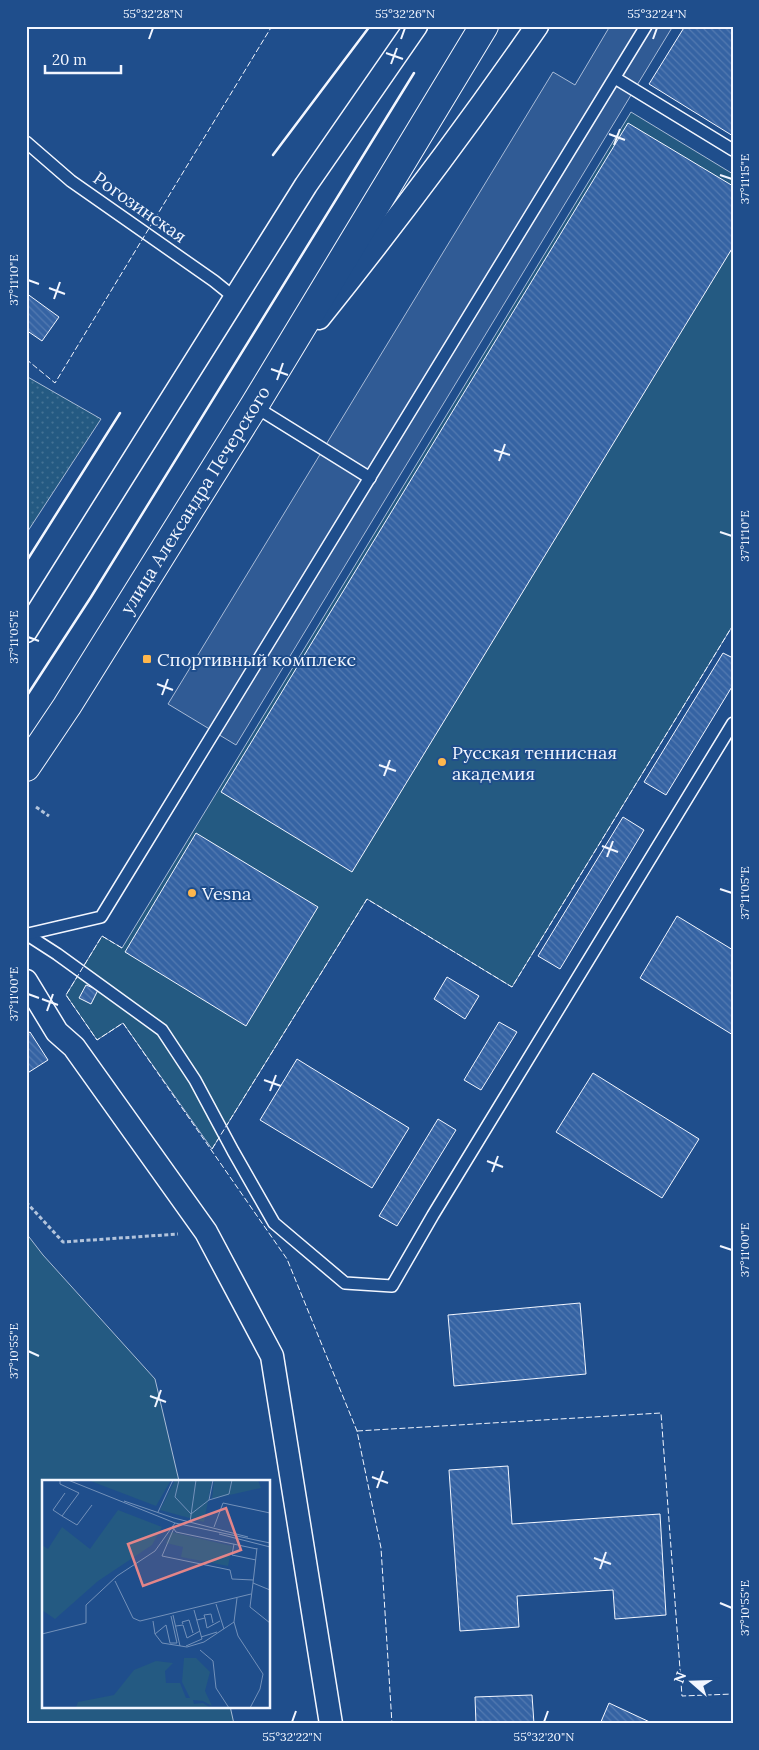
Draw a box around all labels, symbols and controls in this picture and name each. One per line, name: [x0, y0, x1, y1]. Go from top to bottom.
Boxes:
text: 55°32'28"N: [123, 6, 183, 21]
text: 55°32'26"N: [375, 6, 435, 21]
text: 55°32'24"N: [627, 6, 687, 21]
scale bar: [45, 42, 121, 74]
text: 20 m: [52, 50, 87, 69]
text: 37°11'15"E: [737, 154, 752, 204]
street label: Рогозинская: [89, 166, 191, 248]
text: 37°11'10"E: [6, 254, 21, 306]
street label: улица Александра Печерского: [115, 382, 275, 618]
text: 37°11'10"E: [737, 510, 752, 562]
text: 37°11'05"E: [6, 610, 21, 664]
place label: Спортивный комплекс: [157, 648, 356, 671]
marker: Спортивный комплекс: [141, 653, 153, 665]
place label: Русская теннисная академия: [452, 741, 617, 785]
marker: Русская теннисная академия: [436, 756, 448, 768]
text: 37°11'05"E: [737, 866, 752, 920]
place label: Vesna: [201, 882, 251, 905]
marker: Vesna: [186, 887, 198, 899]
text: 37°11'00"E: [6, 967, 21, 1021]
text: 37°11'00"E: [737, 1223, 752, 1277]
text: 37°10'55"E: [6, 1323, 21, 1379]
inset map: [42, 1480, 270, 1708]
text: 37°10'55"E: [737, 1580, 752, 1636]
north arrow: [666, 1658, 716, 1708]
text: N: [669, 1669, 690, 1686]
text: 55°32'22"N: [262, 1729, 322, 1744]
text: 55°32'20"N: [514, 1729, 574, 1744]

